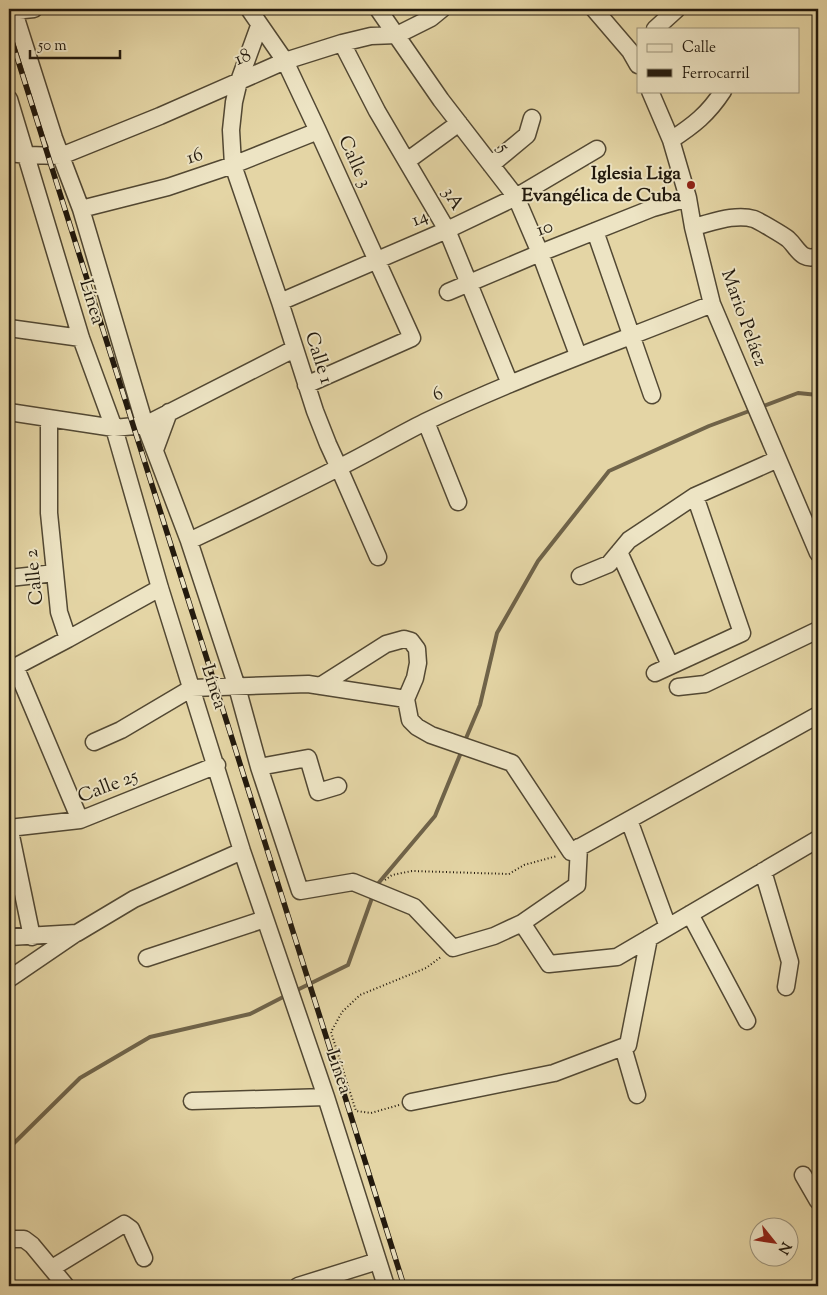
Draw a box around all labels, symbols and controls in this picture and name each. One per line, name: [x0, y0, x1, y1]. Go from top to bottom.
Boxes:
scale bar: [30, 28, 120, 60]
legend: [637, 28, 800, 92]
text: 50 m: [37, 36, 67, 57]
text: Calle: [682, 38, 716, 59]
street label: 18: [230, 42, 256, 74]
text: Ferrocarril: [682, 64, 750, 85]
street label: Calle 3: [331, 131, 377, 193]
street label: 5: [490, 136, 516, 159]
street label: 16: [183, 142, 207, 172]
place label: Iglesia Liga Evangélica de Cuba: [521, 161, 681, 210]
marker: Iglesia Liga Evangélica de Cuba: [685, 179, 697, 191]
street label: 3A: [435, 182, 470, 216]
street label: 14: [407, 203, 433, 235]
street label: 10: [533, 213, 557, 245]
street label: Mario Peláez: [713, 266, 773, 370]
street label: Línea: [71, 276, 111, 328]
street label: Calle 1: [297, 328, 339, 388]
street label: 6: [428, 381, 448, 409]
street label: Calle 2: [19, 548, 51, 606]
street label: Línea: [193, 661, 233, 713]
street label: Calle 25: [74, 763, 142, 811]
street label: Línea: [318, 1046, 358, 1098]
north arrow: [750, 1218, 800, 1268]
text: N: [772, 1238, 795, 1257]

